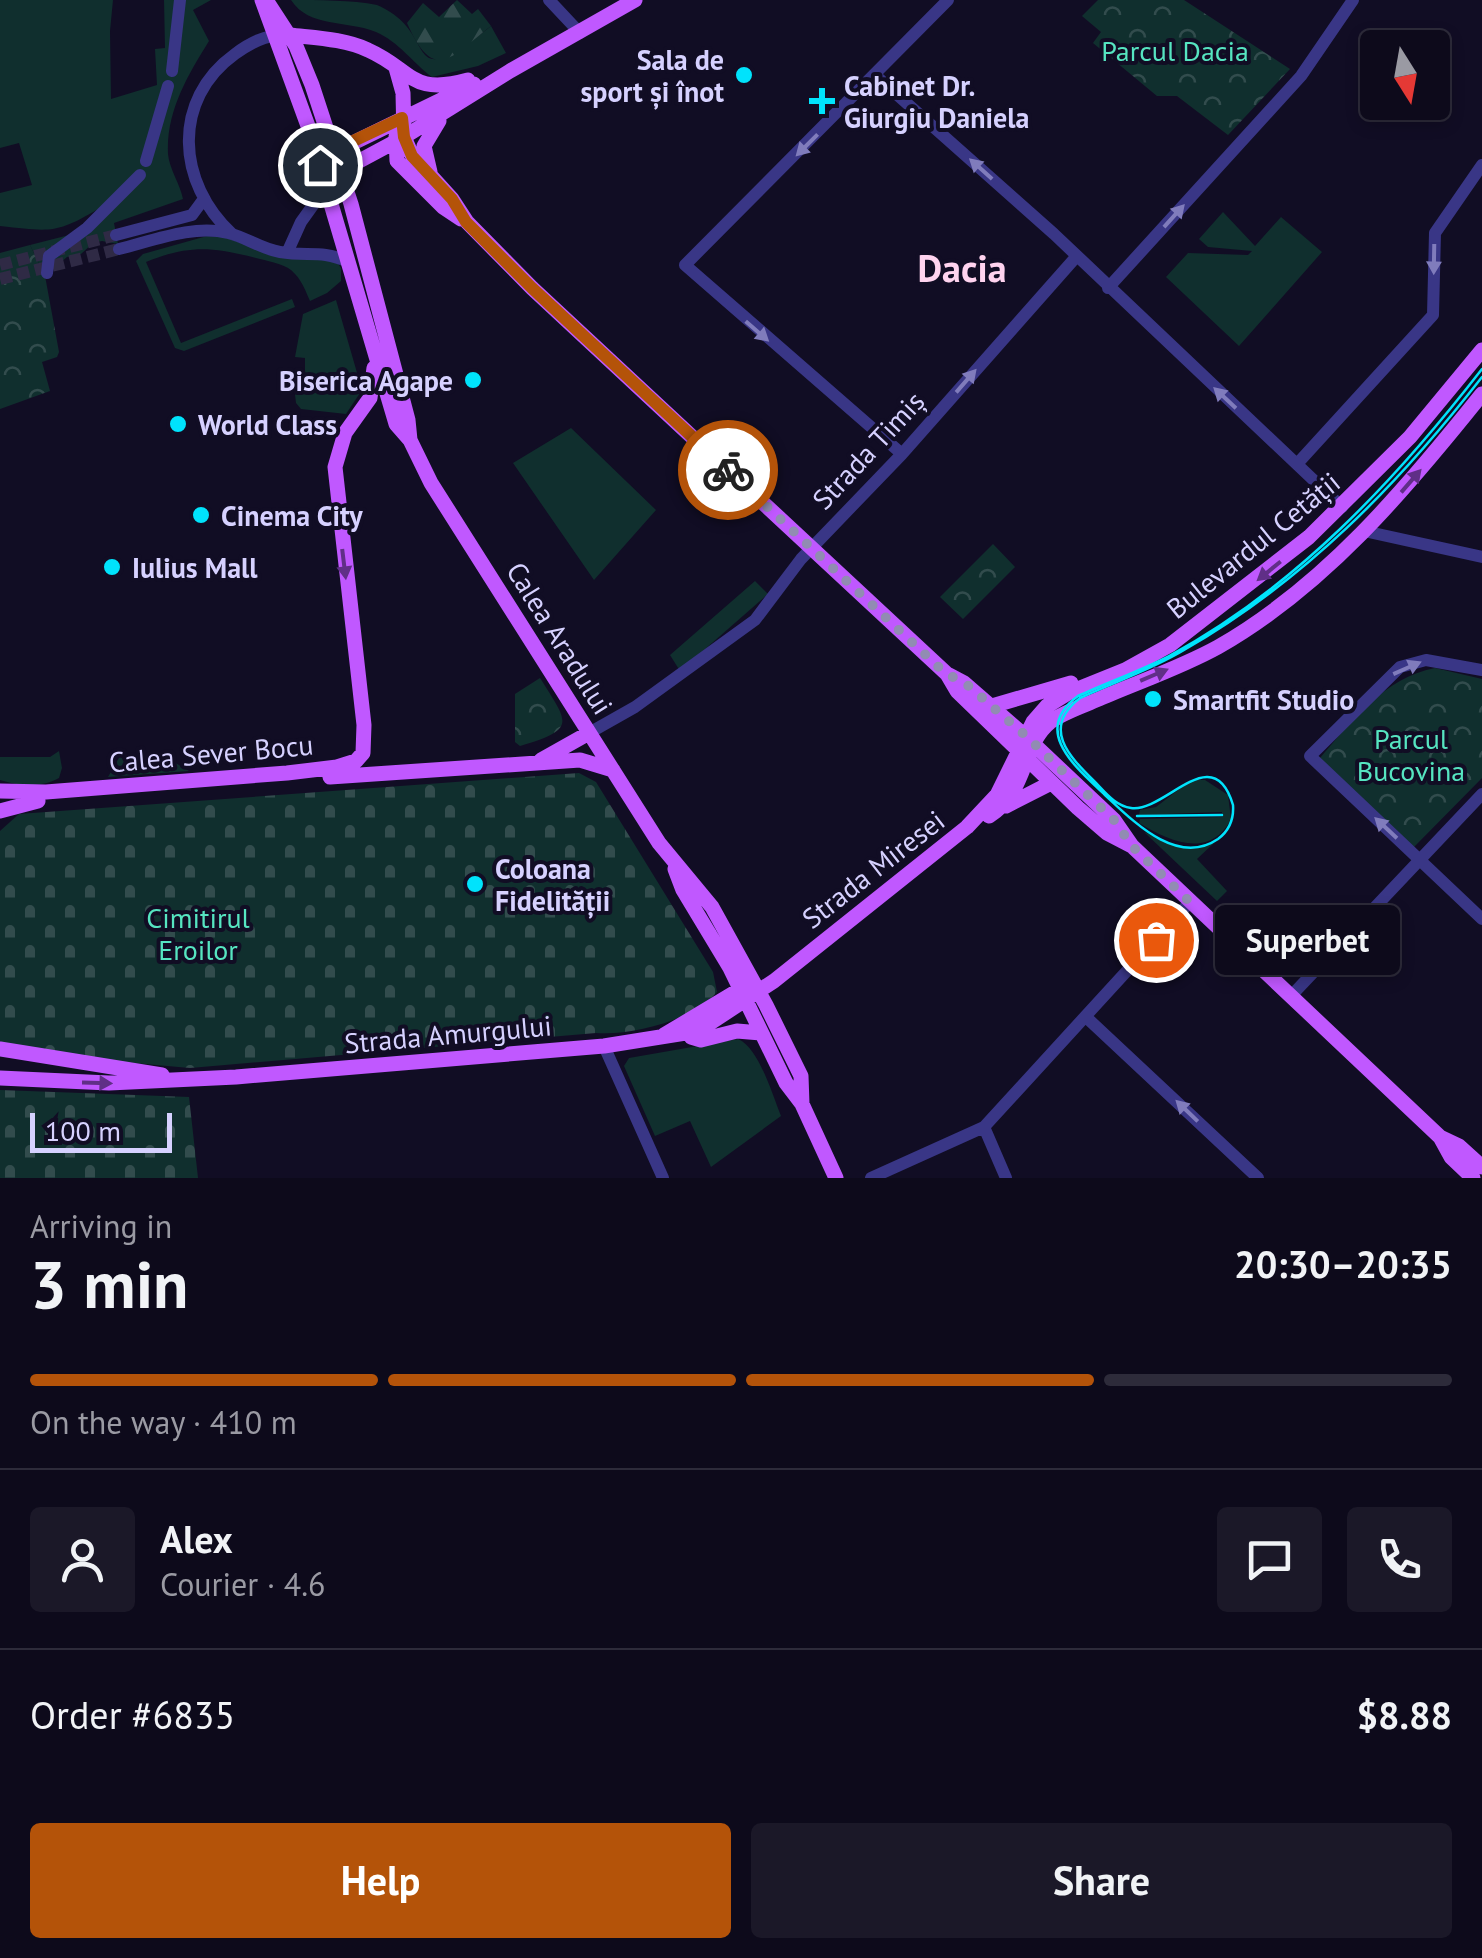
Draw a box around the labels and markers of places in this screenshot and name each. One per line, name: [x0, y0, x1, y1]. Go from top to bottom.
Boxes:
place label: Sala de sport și înot: [580, 41, 724, 110]
marker: Sala de sport și înot: [733, 64, 755, 86]
place label: Cabinet Dr. Giurgiu Daniela: [844, 67, 1029, 136]
marker: Cabinet Dr. Giurgiu Daniela: [809, 88, 835, 114]
pin: [278, 123, 363, 208]
place label: Biserica Agape: [279, 362, 453, 399]
marker: Biserica Agape: [462, 369, 484, 391]
place label: World Class: [198, 406, 337, 443]
marker: World Class: [167, 413, 189, 435]
place label: Cinema City: [221, 497, 363, 534]
marker: Cinema City: [190, 504, 212, 526]
place label: Iulius Mall: [132, 549, 258, 586]
marker: Iulius Mall: [101, 556, 123, 578]
place label: Smartfit Studio: [1173, 681, 1354, 718]
marker: Smartfit Studio: [1142, 688, 1164, 710]
place label: Coloana Fidelității: [495, 850, 610, 919]
marker: Coloana Fidelității: [464, 873, 486, 895]
pin: [1114, 898, 1199, 983]
callout: Superbet: [1216, 905, 1401, 975]

